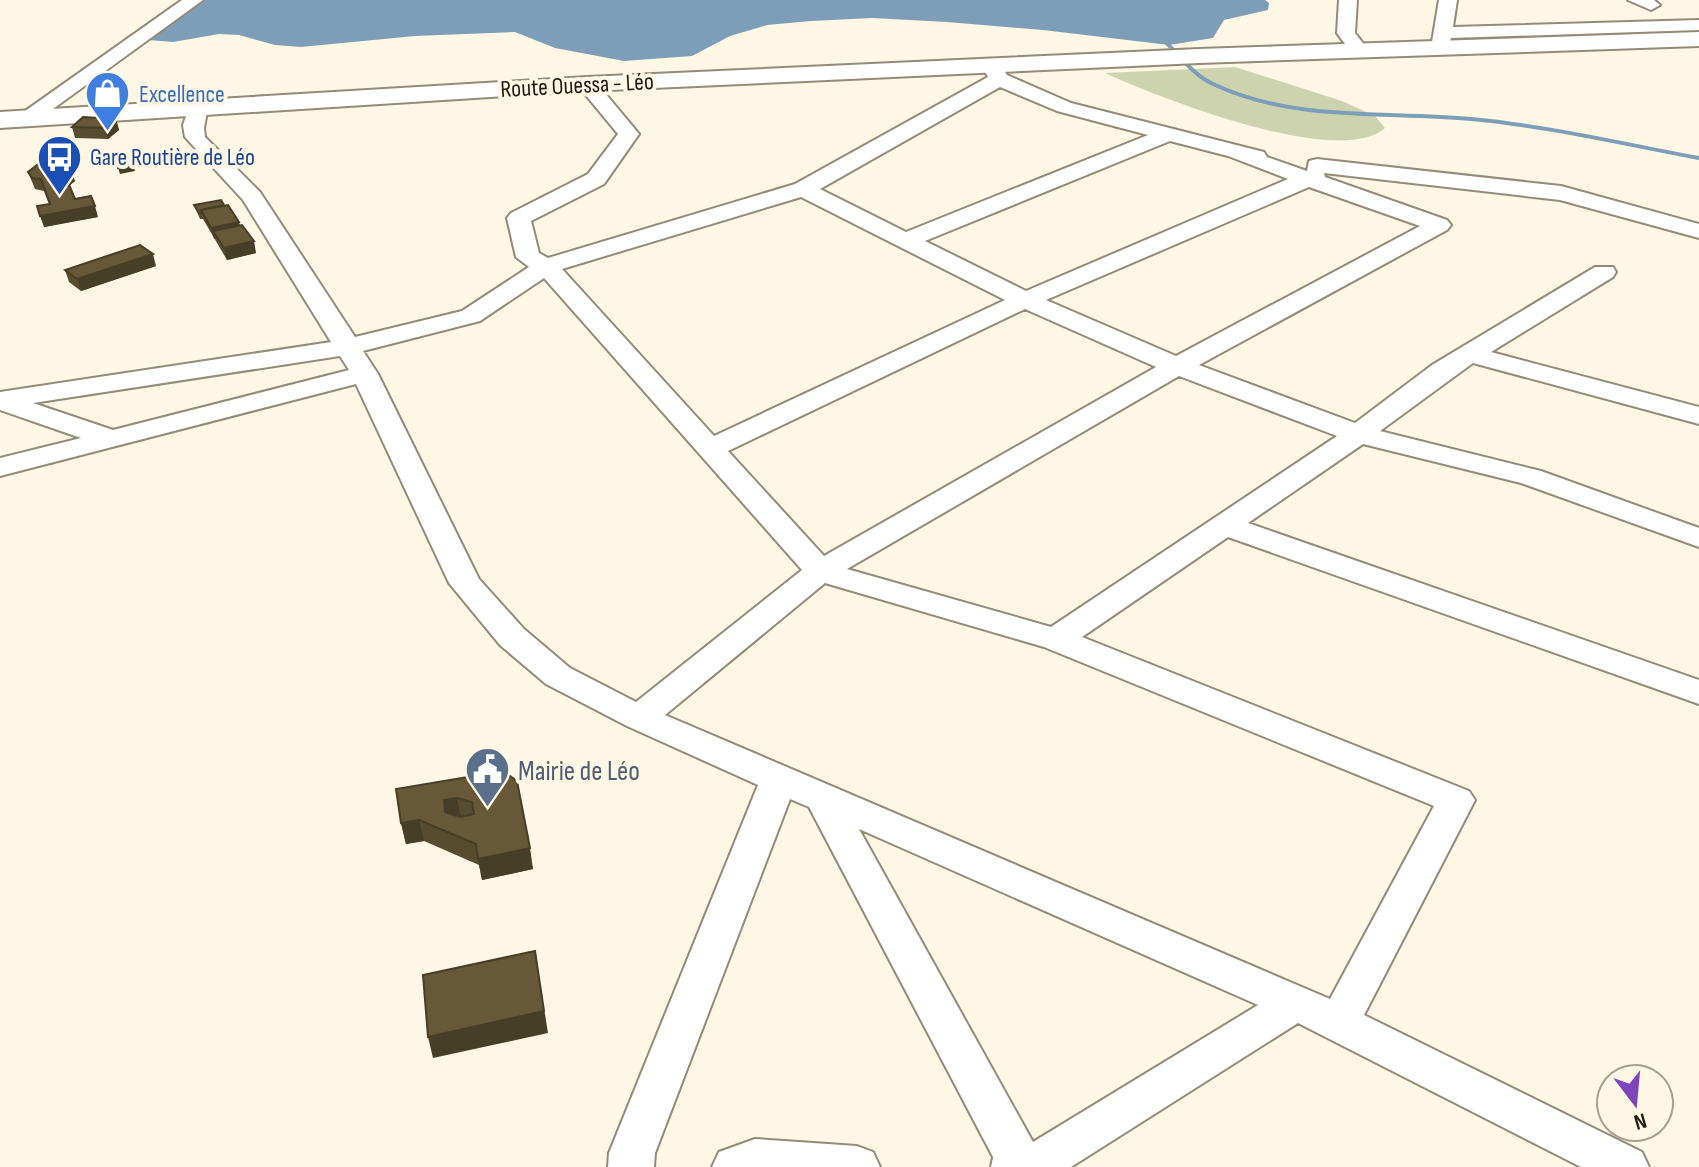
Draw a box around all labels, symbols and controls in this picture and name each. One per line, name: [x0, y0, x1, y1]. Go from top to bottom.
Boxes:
street label: Route Ouessa - Léo: [500, 67, 655, 104]
shop icon: Excellence: [84, 70, 132, 133]
place label: Excellence: [139, 80, 225, 109]
bus stop icon: Gare Routière de Léo: [35, 133, 83, 196]
place label: Gare Routière de Léo: [90, 143, 255, 172]
public building icon: Mairie de Léo: [463, 746, 511, 809]
place label: Mairie de Léo: [518, 755, 640, 788]
north arrow: [1595, 1063, 1675, 1143]
text: N: [1631, 1106, 1649, 1135]

